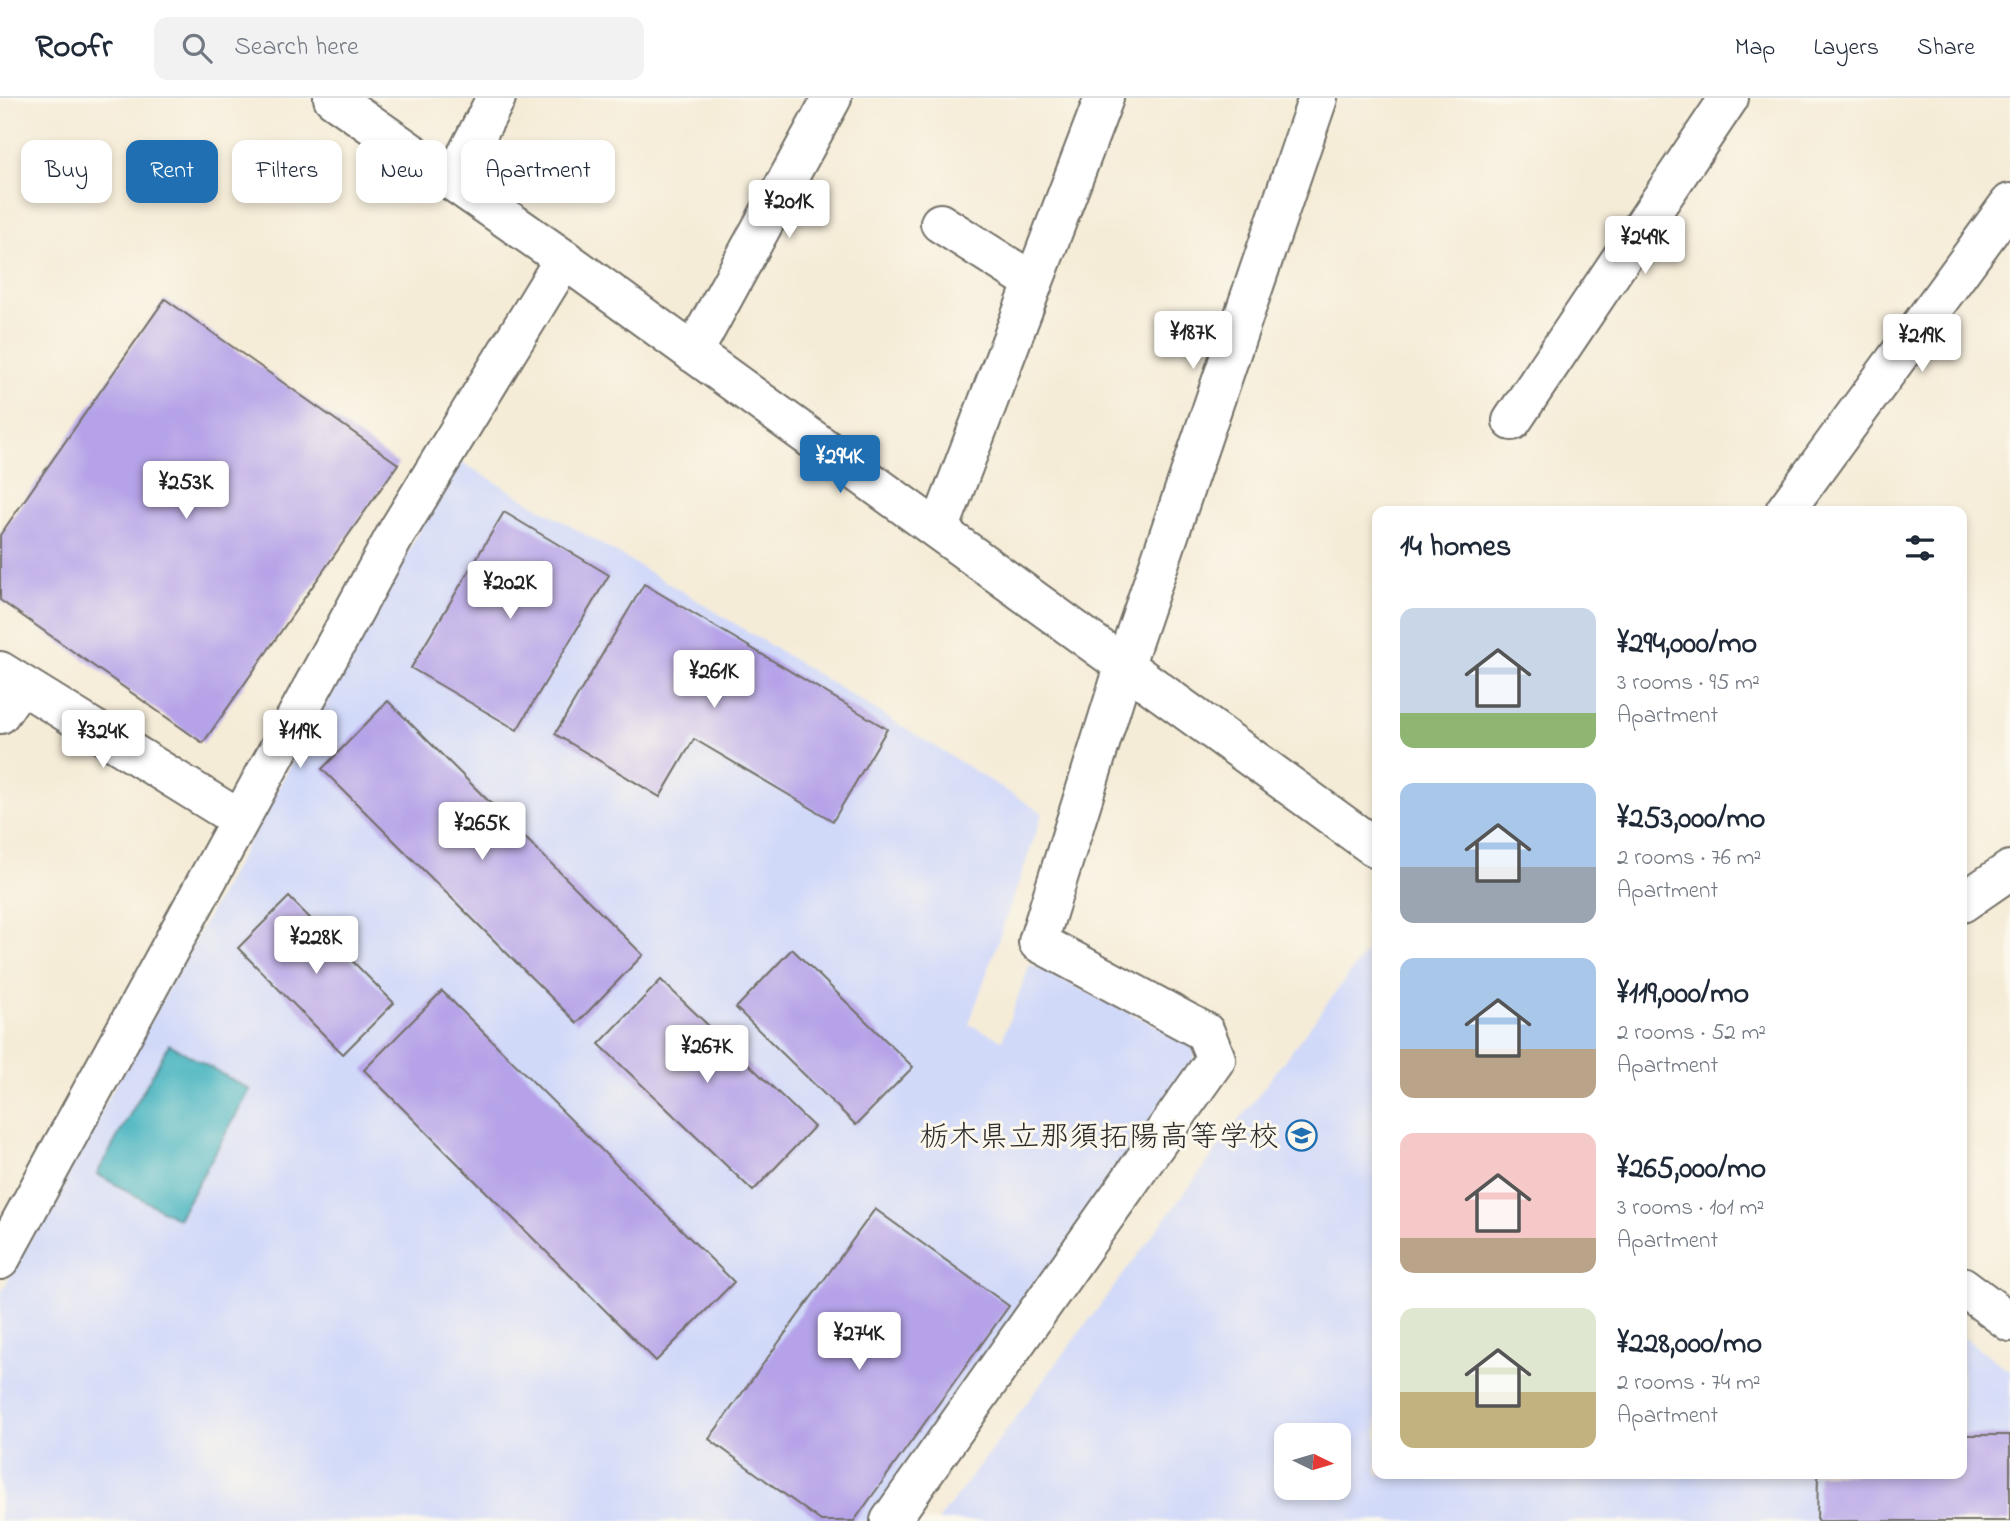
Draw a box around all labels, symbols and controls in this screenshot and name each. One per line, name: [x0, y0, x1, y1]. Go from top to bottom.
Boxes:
search box: [154, 17, 644, 80]
text: Roofr: [35, 24, 112, 72]
icon: search: [178, 29, 216, 67]
text: Search here: [234, 29, 359, 67]
text: Map: [1735, 31, 1775, 66]
text: Layers: [1813, 31, 1879, 66]
text: Share: [1917, 31, 1975, 66]
chip: Buy: [21, 140, 112, 203]
chip: Rent: [126, 140, 218, 203]
chip: Filters: [232, 140, 342, 203]
chip: New: [356, 140, 447, 203]
chip: Apartment: [461, 140, 615, 203]
pin: ¥201K: [740, 180, 838, 240]
text: ¥201K: [765, 186, 813, 219]
pin: ¥249K: [1596, 216, 1694, 276]
text: ¥249K: [1621, 222, 1669, 255]
pin: ¥187K: [1144, 312, 1242, 371]
pin: ¥219K: [1873, 314, 1971, 374]
text: ¥187K: [1170, 317, 1216, 350]
text: ¥219K: [1899, 320, 1945, 353]
pin: ¥294K: [791, 436, 889, 495]
text: ¥294K: [816, 441, 864, 474]
pin: ¥253K: [137, 462, 235, 521]
text: ¥253K: [159, 467, 213, 500]
text: 14 homes: [1400, 526, 1511, 570]
icon: filters: [1901, 529, 1939, 567]
pin: ¥202K: [461, 561, 559, 621]
text: ¥202K: [484, 567, 536, 600]
text: ¥294,000/mo: [1617, 623, 1757, 667]
icon: home: [1456, 636, 1540, 720]
pin: ¥261K: [665, 650, 763, 710]
text: ¥261K: [690, 656, 739, 689]
text: 3 rooms · 95 m²: [1617, 667, 1760, 700]
text: Apartment: [1617, 700, 1718, 733]
pin: ¥324K: [54, 710, 152, 770]
pin: ¥119K: [251, 710, 349, 770]
text: ¥324K: [78, 716, 128, 749]
text: ¥119K: [279, 716, 321, 749]
text: ¥253,000/mo: [1617, 798, 1765, 842]
pin: ¥265K: [433, 802, 531, 862]
text: ¥265K: [455, 808, 509, 841]
icon: home: [1456, 811, 1540, 895]
text: 2 rooms · 76 m²: [1617, 842, 1761, 875]
text: Apartment: [1617, 875, 1718, 908]
pin: ¥228K: [267, 916, 365, 976]
text: ¥228K: [290, 922, 342, 955]
text: ¥119,000/mo: [1617, 973, 1749, 1017]
icon: home: [1456, 986, 1540, 1070]
text: 2 rooms · 52 m²: [1617, 1017, 1766, 1050]
pin: ¥267K: [658, 1026, 756, 1085]
text: ¥267K: [681, 1031, 733, 1064]
text: Apartment: [1617, 1050, 1718, 1083]
place label: 栃木県立那須拓陽高等学校: [919, 1117, 1279, 1161]
school or university icon: 栃木県立那須拓陽高等学校: [1285, 1119, 1319, 1153]
text: ¥265,000/mo: [1617, 1148, 1766, 1192]
icon: home: [1456, 1161, 1540, 1245]
text: 3 rooms · 101 m²: [1617, 1192, 1764, 1225]
text: Apartment: [1617, 1225, 1718, 1258]
pin: ¥274K: [810, 1312, 908, 1372]
text: ¥274K: [834, 1318, 884, 1351]
text: ¥228,000/mo: [1617, 1323, 1762, 1367]
icon: home: [1456, 1336, 1540, 1420]
text: 2 rooms · 74 m²: [1617, 1367, 1761, 1400]
text: Apartment: [1617, 1400, 1718, 1433]
north arrow: [1274, 1423, 1351, 1500]
map controls: [1274, 1423, 1351, 1500]

